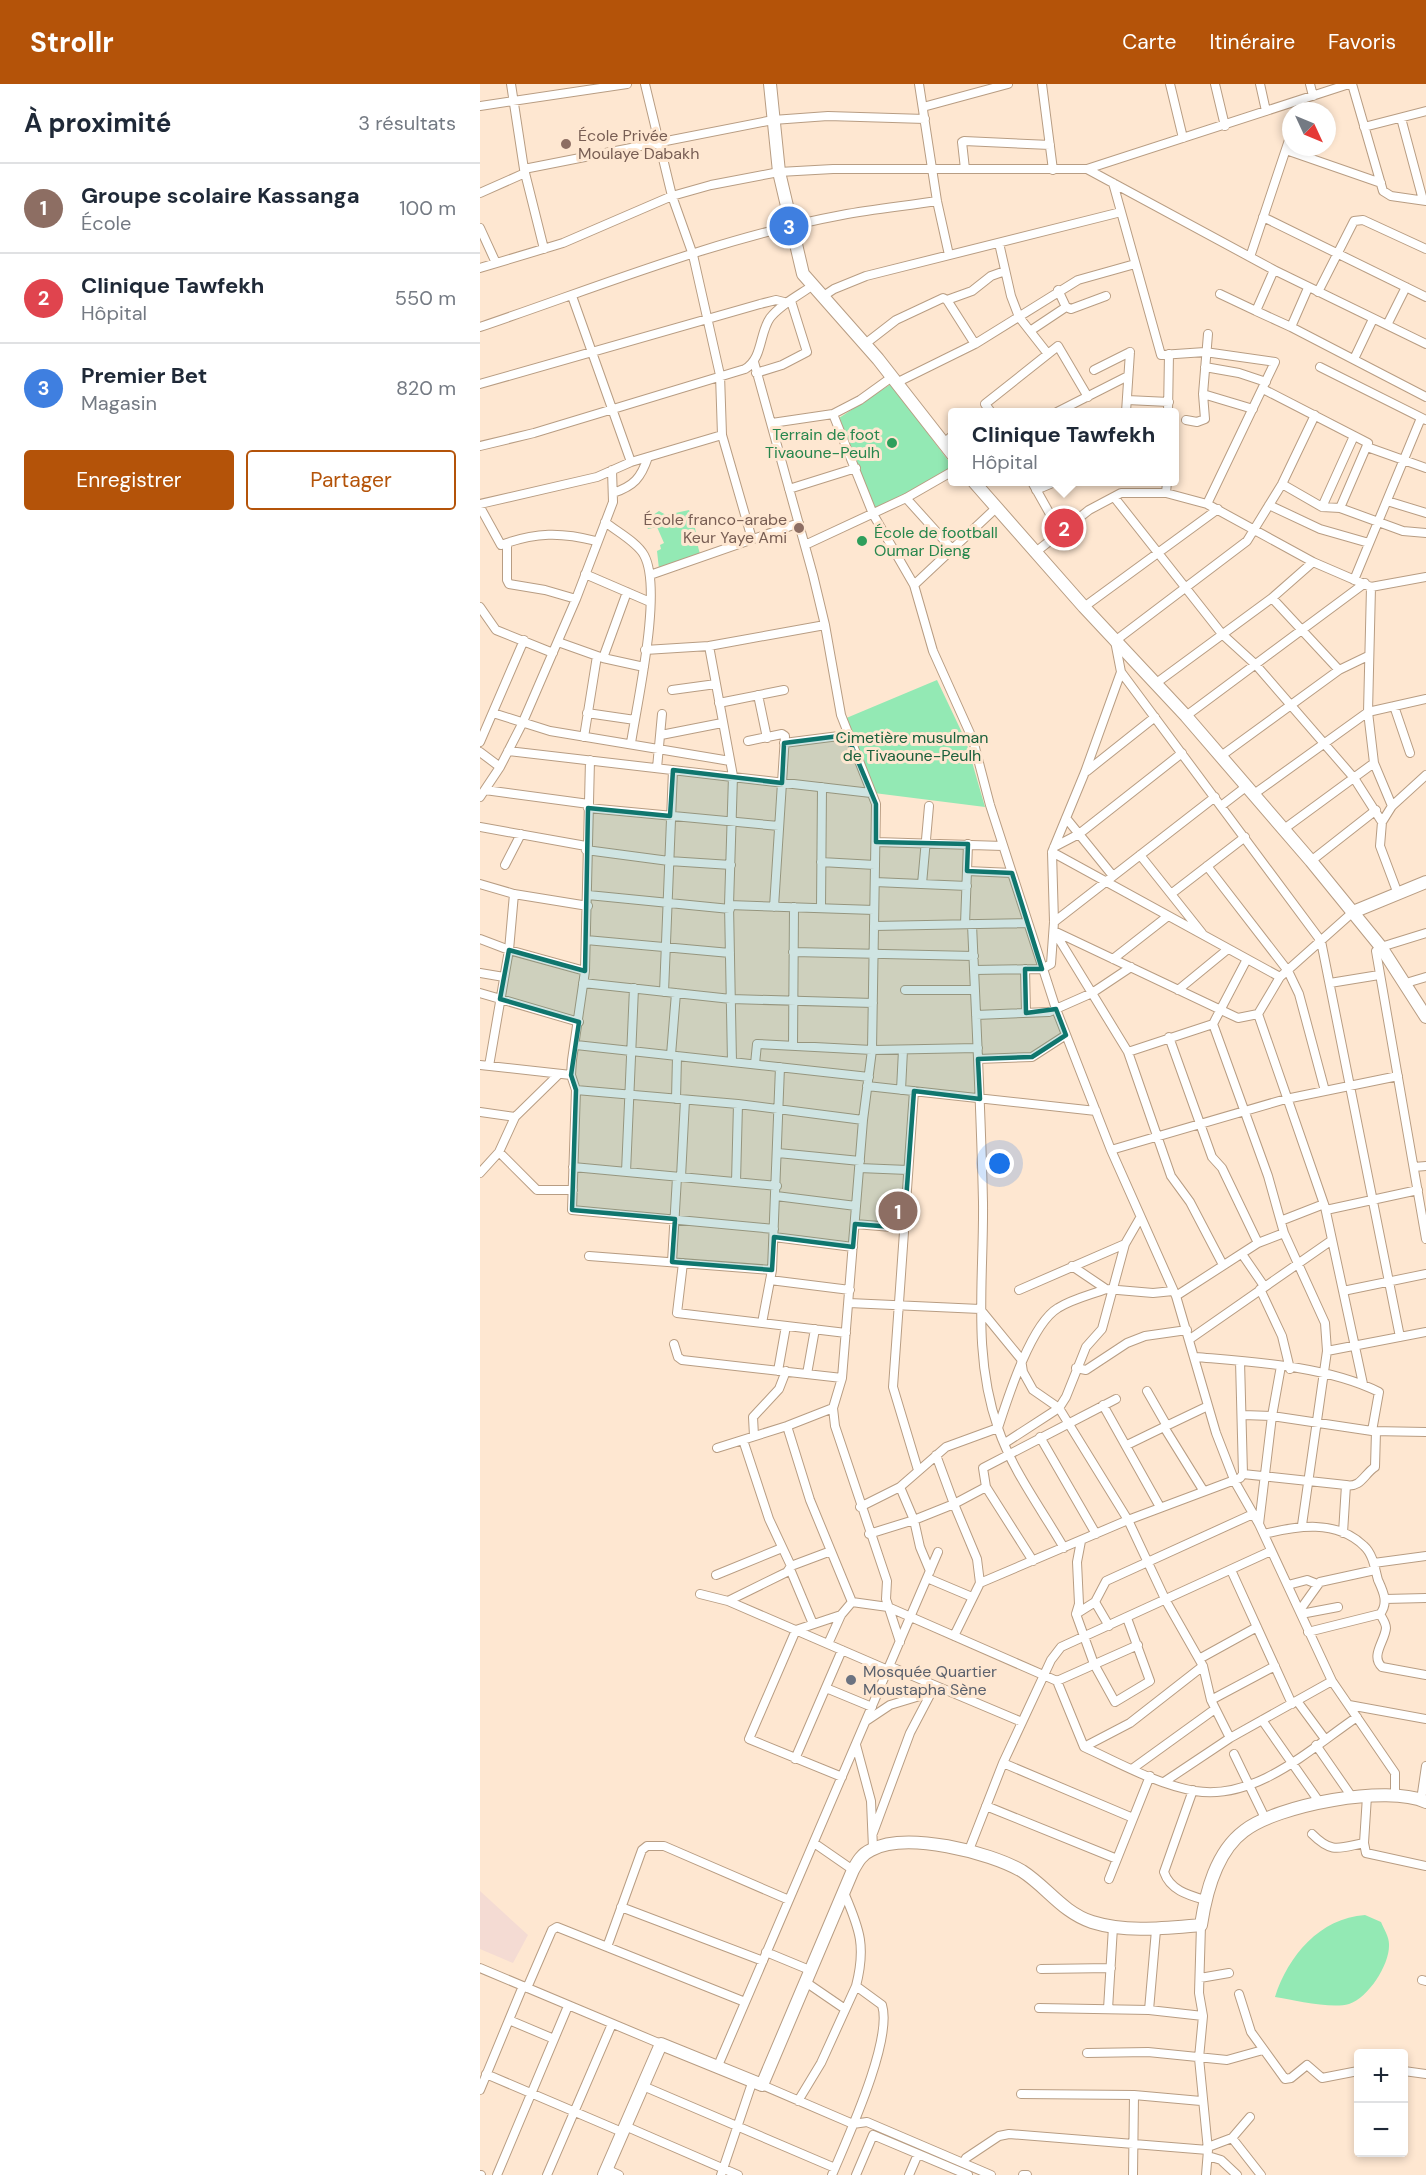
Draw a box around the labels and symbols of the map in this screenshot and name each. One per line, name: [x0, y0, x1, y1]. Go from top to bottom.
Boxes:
north arrow: [1282, 102, 1336, 156]
place label: École Privée Moulaye Dabakh: [578, 125, 699, 164]
marker: École Privée Moulaye Dabakh: [559, 137, 573, 151]
pin: 3: [770, 204, 808, 248]
place label: Terrain de foot Tivaoune-Peulh: [765, 424, 880, 463]
marker: Terrain de foot Tivaoune-Peulh: [885, 436, 899, 450]
pin: 2: [1044, 506, 1084, 550]
place label: École franco-arabe Keur Yaye Ami: [643, 509, 787, 548]
marker: École franco-arabe Keur Yaye Ami: [792, 521, 806, 535]
place label: École de football Oumar Dieng: [874, 522, 998, 561]
marker: École de football Oumar Dieng: [855, 534, 869, 548]
park label: Cimetière musulman de Tivaoune-Peulh: [836, 727, 988, 766]
your location: [985, 1149, 1014, 1178]
pin: 1: [878, 1188, 918, 1234]
place label: Mosquée Quartier Moustapha Sène: [863, 1661, 997, 1700]
marker: Mosquée Quartier Moustapha Sène: [844, 1673, 858, 1687]

